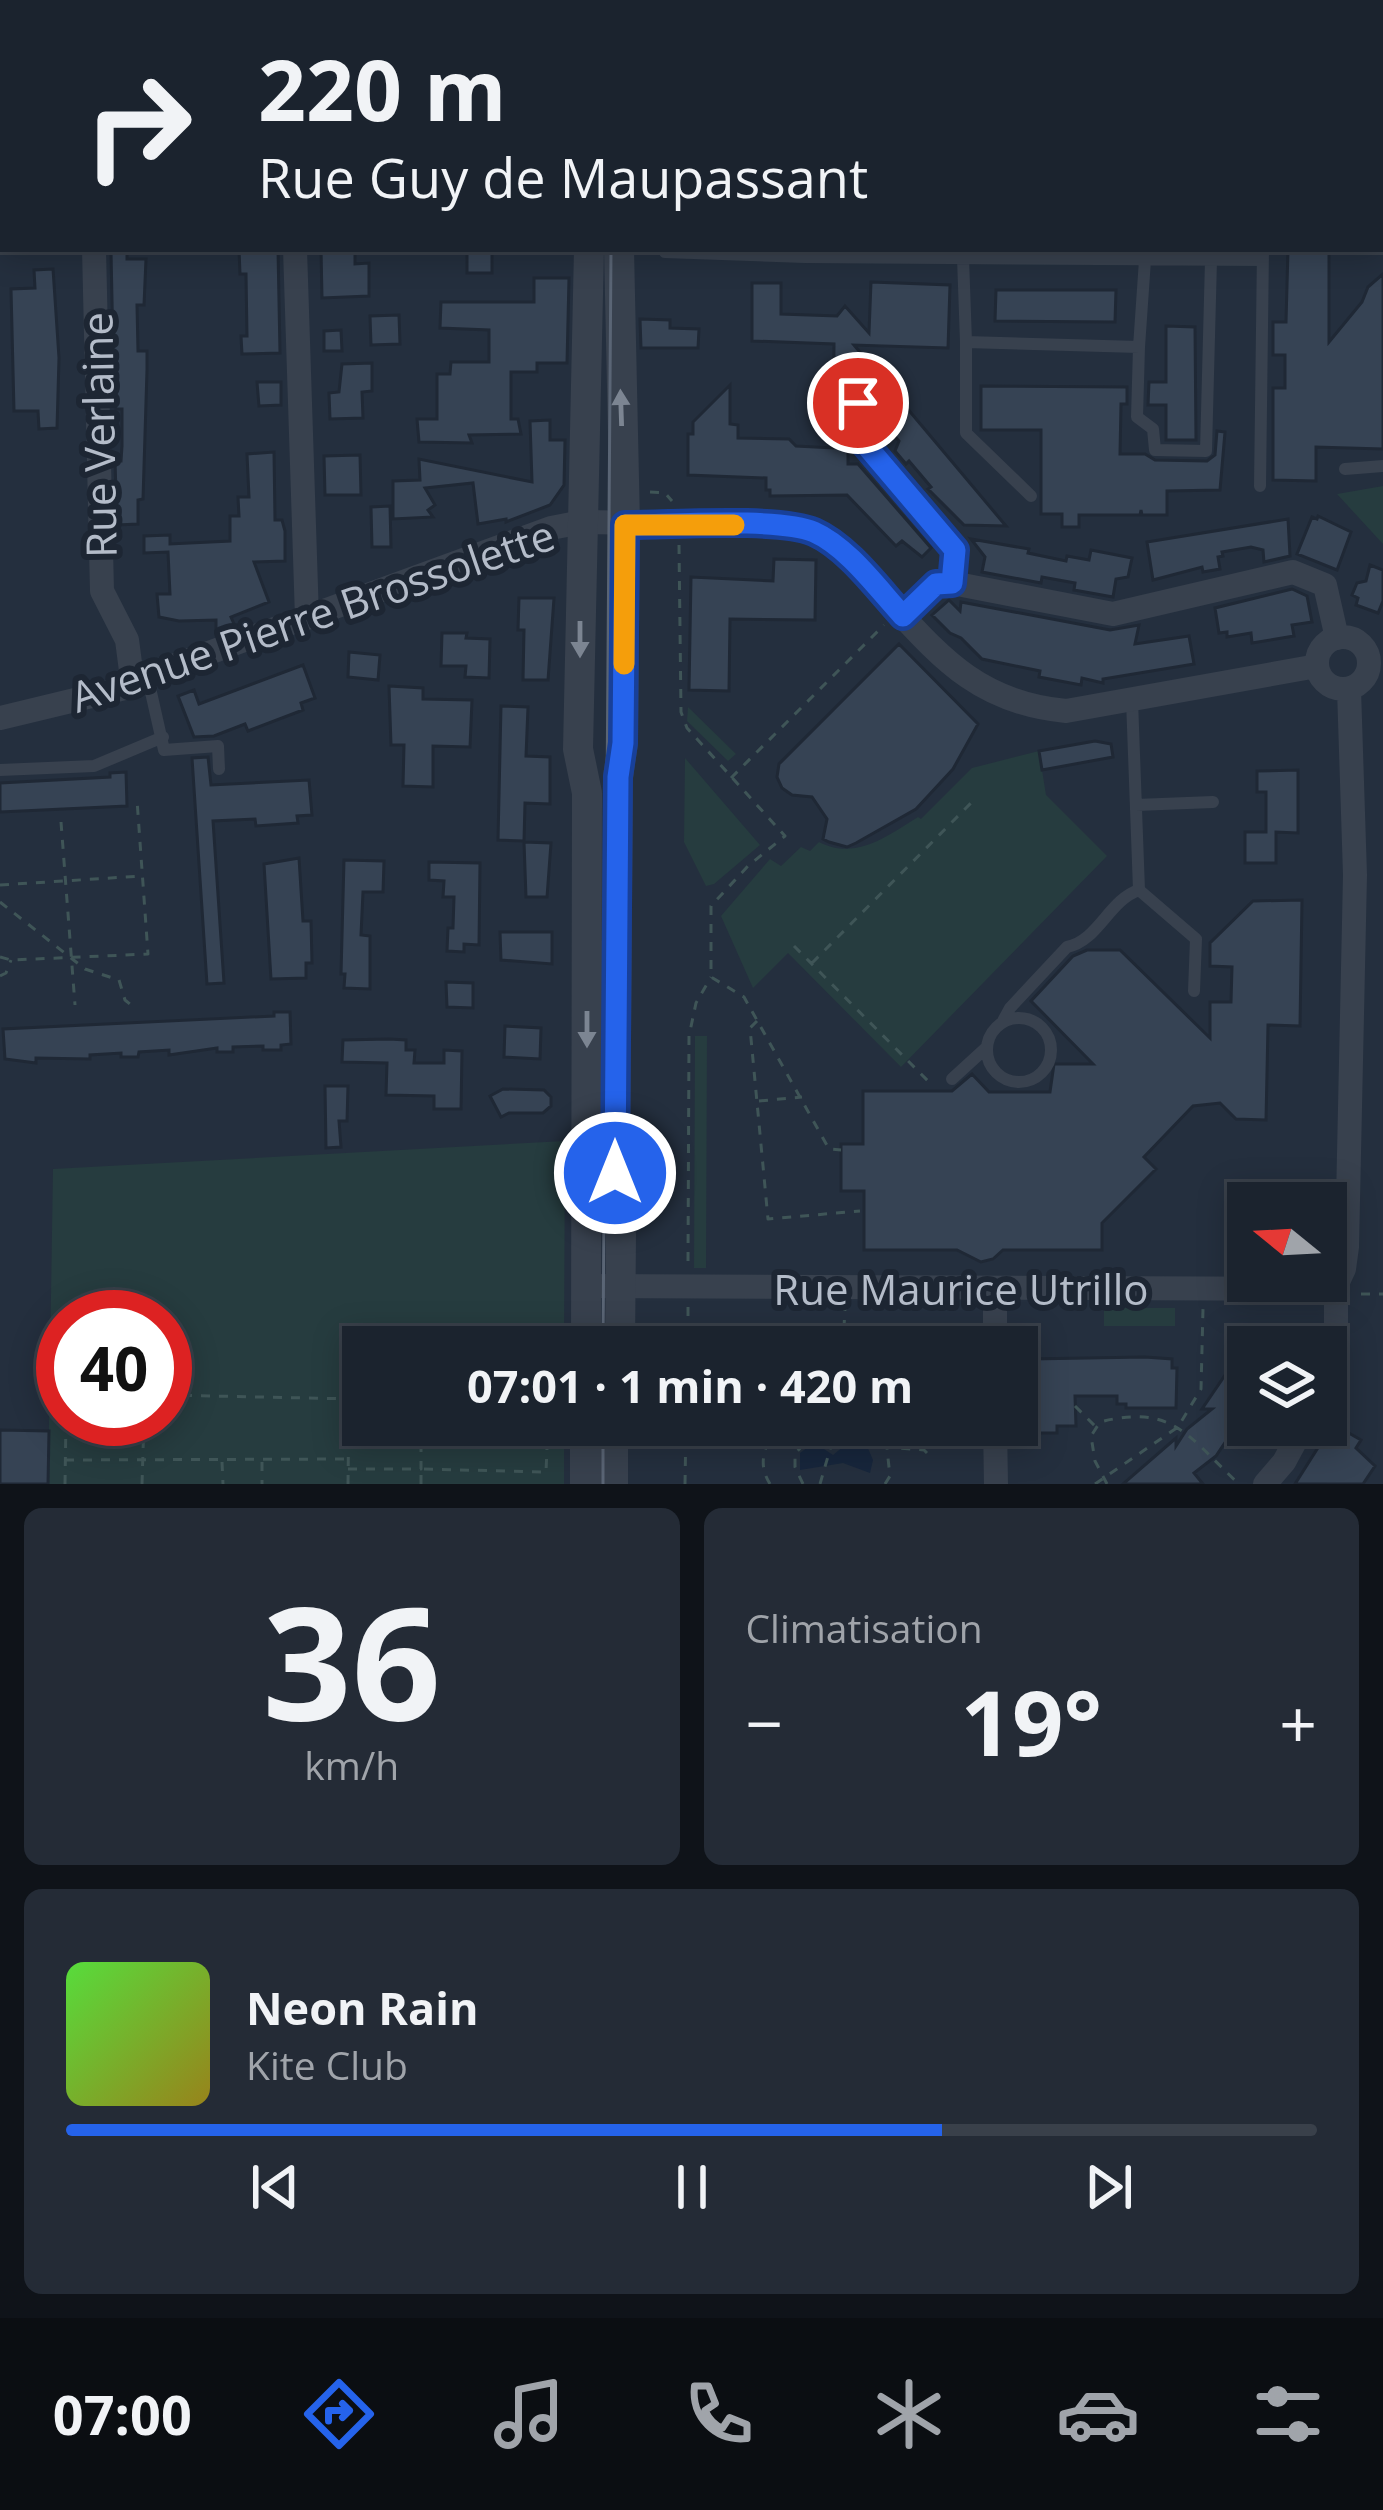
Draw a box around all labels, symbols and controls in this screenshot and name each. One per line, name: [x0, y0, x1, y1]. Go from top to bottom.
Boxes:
text: 220 m: [258, 31, 506, 146]
icon: right: [60, 48, 216, 204]
text: Rue Guy de Maupassant: [258, 140, 868, 214]
street label: Rue Verlaine: [67, 312, 129, 558]
pin: [807, 352, 909, 454]
icon: arrive: [825, 370, 891, 436]
one-way arrow: [611, 388, 630, 426]
street label: Avenue Pierre Brossolette: [63, 505, 561, 725]
one-way arrow: [571, 621, 590, 659]
one-way arrow: [577, 1011, 597, 1049]
position arrow: [552, 1110, 678, 1236]
north arrow: [1227, 1182, 1347, 1302]
map controls: [1227, 1182, 1347, 1446]
street label: Rue Maurice Utrillo: [773, 1260, 1149, 1317]
speed limit sign: 40: [36, 1290, 192, 1446]
button: layers: [1227, 1326, 1347, 1446]
text: 07:01 · 1 min · 420 m: [467, 1355, 913, 1416]
text: 36: [263, 1553, 441, 1766]
text: Climatisation: [746, 1601, 983, 1654]
text: 19°: [961, 1660, 1102, 1782]
text: −: [746, 1677, 783, 1767]
text: +: [1279, 1677, 1317, 1767]
text: km/h: [304, 1738, 399, 1791]
text: Neon Rain: [246, 1977, 479, 2038]
text: Kite Club: [246, 2038, 408, 2091]
icon: previous: [242, 2154, 308, 2220]
icon: pause: [659, 2154, 725, 2220]
icon: next: [1076, 2154, 1142, 2220]
icon: directions: [297, 2372, 381, 2456]
icon: music: [487, 2372, 571, 2456]
icon: phone: [677, 2372, 761, 2456]
icon: climate: [867, 2372, 951, 2456]
icon: car: [1056, 2372, 1140, 2456]
icon: filters: [1246, 2372, 1330, 2456]
text: 07:00: [53, 2377, 192, 2451]

